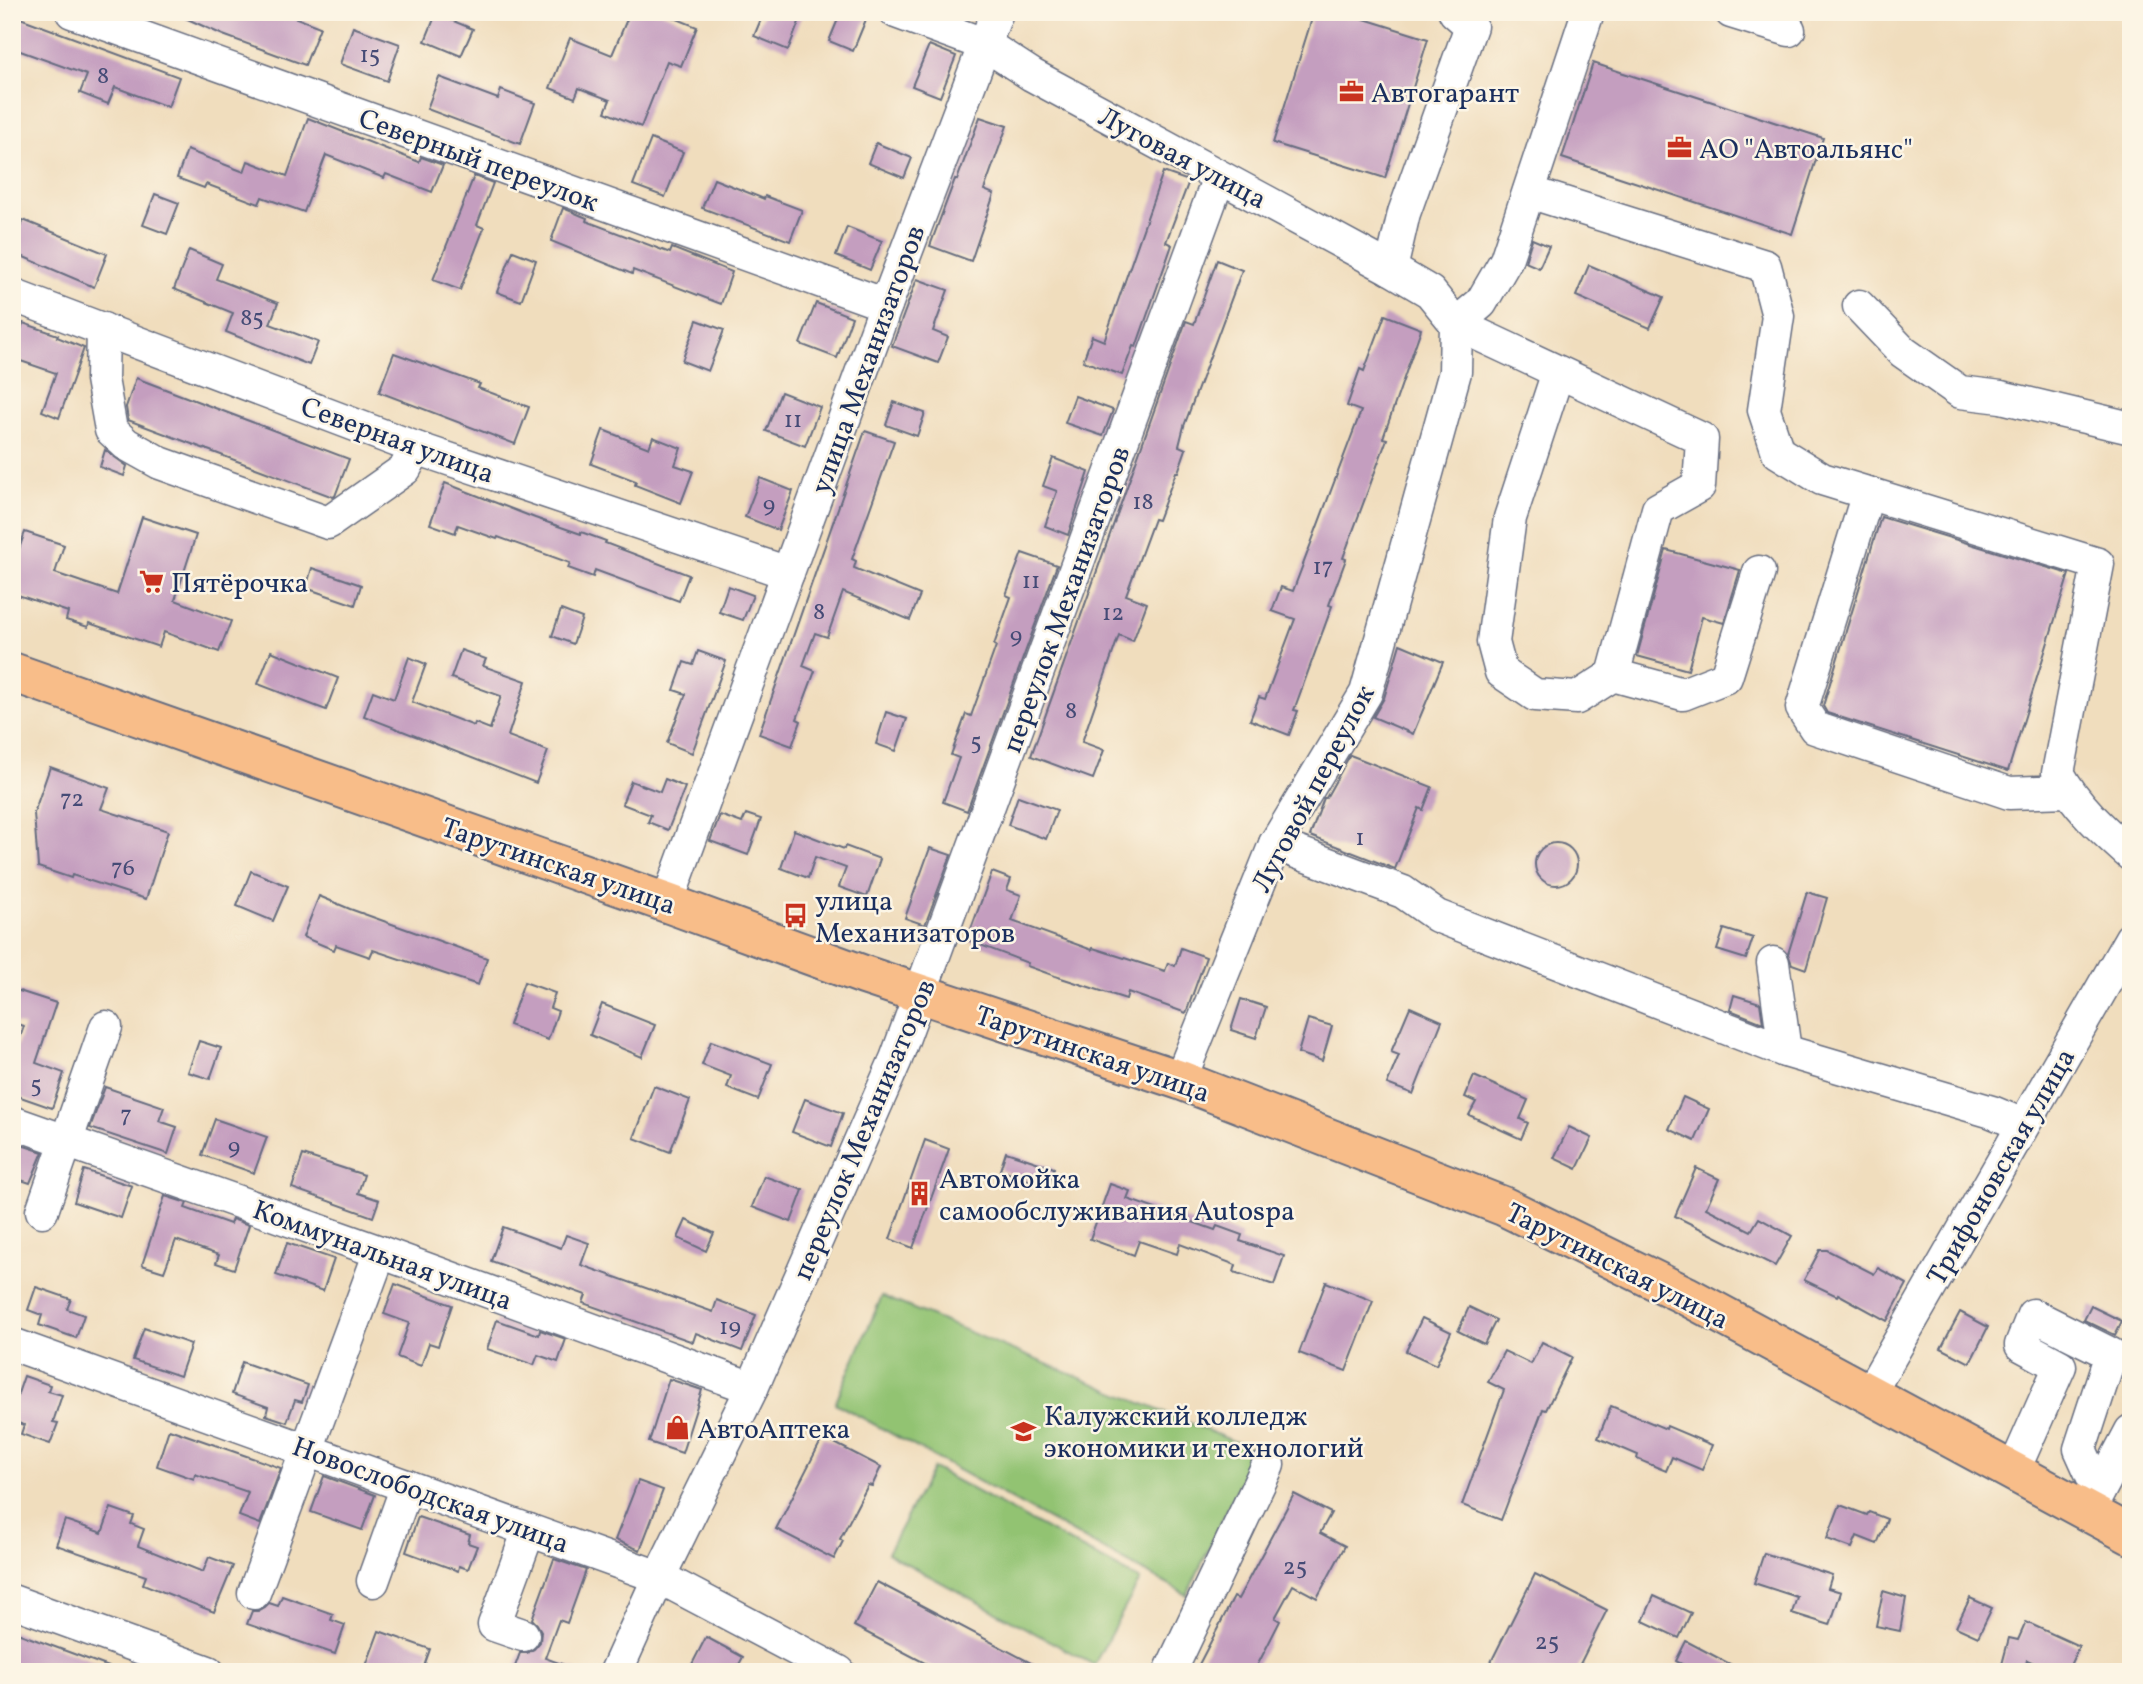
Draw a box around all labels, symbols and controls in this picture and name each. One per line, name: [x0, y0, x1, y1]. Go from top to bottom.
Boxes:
house number: 15: [360, 39, 380, 73]
house number: 8: [97, 60, 109, 94]
place label: Автогарант: [1371, 75, 1519, 114]
office icon: Автогарант: [1337, 78, 1365, 106]
street label: Луговая улица: [1091, 98, 1273, 220]
street label: Северный переулок: [353, 100, 604, 223]
place label: АО "Автоальянс": [1699, 131, 1913, 170]
office icon: АО "Автоальянс": [1665, 134, 1693, 162]
street label: улица Механизаторов: [802, 220, 936, 500]
house number: 85: [240, 302, 264, 336]
street label: Северная улица: [295, 388, 499, 494]
house number: 11: [784, 404, 802, 438]
street label: переулок Механизаторов: [994, 441, 1141, 759]
house number: 18: [1132, 486, 1154, 520]
house number: 9: [763, 489, 775, 523]
house number: 17: [1313, 551, 1333, 585]
place label: Пятёрочка: [171, 565, 308, 604]
house number: 11: [1022, 565, 1040, 599]
supermarket icon: Пятёрочка: [137, 568, 165, 596]
house number: 8: [813, 596, 825, 630]
house number: 12: [1102, 597, 1124, 631]
house number: 9: [1010, 620, 1022, 654]
street label: Луговой переулок: [1243, 678, 1385, 900]
house number: 8: [1065, 695, 1077, 729]
house number: 5: [970, 726, 982, 760]
house number: 72: [60, 783, 84, 817]
street label: Тарутинская улица: [436, 809, 681, 926]
house number: 1: [1355, 822, 1365, 856]
house number: 76: [111, 852, 135, 886]
place label: улица Механизаторов: [815, 883, 1015, 954]
bus stop icon: улица Механизаторов: [781, 902, 809, 930]
street label: переулок Механизаторов: [784, 973, 947, 1287]
street label: Тарутинская улица: [970, 997, 1215, 1114]
street label: Трифоновская улица: [1918, 1042, 2086, 1293]
house number: 5: [30, 1069, 42, 1103]
house number: 7: [120, 1099, 132, 1133]
house number: 9: [228, 1131, 240, 1165]
place label: Автомойка самообслуживания Autospa: [939, 1161, 1295, 1232]
building icon: Автомойка самообслуживания Autospa: [905, 1180, 933, 1208]
street label: Коммунальная улица: [247, 1191, 517, 1321]
street label: Тарутинская улица: [1499, 1194, 1735, 1340]
house number: 19: [719, 1311, 741, 1345]
place label: Калужский колледж экономики и технологий: [1044, 1398, 1364, 1469]
place label: АвтоАптека: [697, 1411, 850, 1450]
shop icon: АвтоАптека: [663, 1414, 691, 1442]
school or university icon: Калужский колледж экономики и технологий: [1010, 1417, 1038, 1445]
street label: Новослободская улица: [286, 1428, 574, 1565]
house number: 25: [1283, 1551, 1307, 1585]
house number: 25: [1535, 1626, 1559, 1660]

